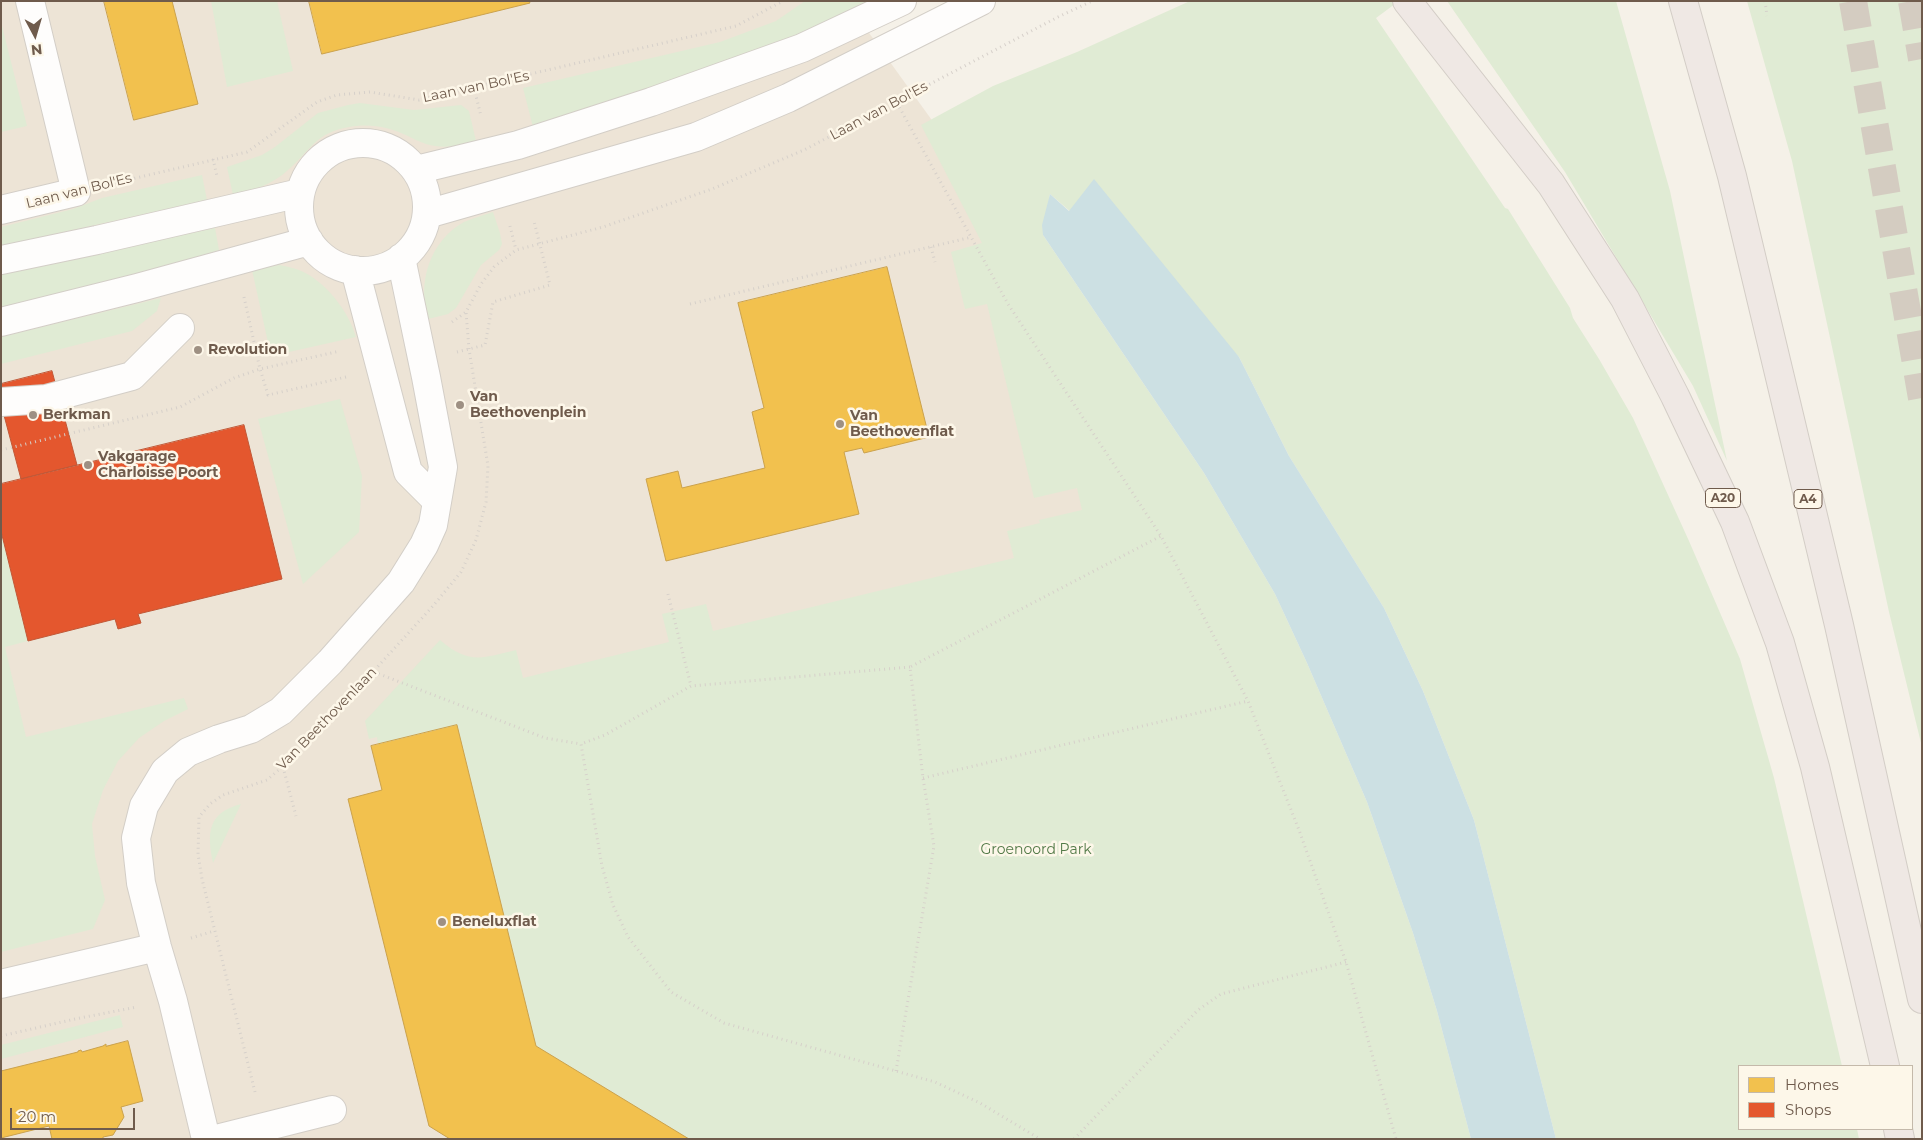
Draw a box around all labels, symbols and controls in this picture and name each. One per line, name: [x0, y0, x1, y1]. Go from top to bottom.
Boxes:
north arrow: [10, 10, 60, 60]
text: N: [30, 40, 43, 59]
street label: Laan van Bol'Es: [421, 67, 531, 107]
street label: Laan van Bol'Es: [827, 78, 931, 144]
street label: Laan van Bol'Es: [24, 170, 134, 212]
place label: Revolution: [208, 342, 287, 358]
marker: Revolution: [192, 344, 204, 356]
place label: Van Beethovenplein: [470, 389, 586, 422]
marker: Van Beethovenplein: [454, 399, 466, 411]
place label: Berkman: [43, 407, 111, 423]
place label: Van Beethovenflat: [850, 408, 954, 441]
marker: Berkman: [27, 409, 39, 421]
marker: Van Beethovenflat: [834, 418, 846, 430]
place label: Vakgarage Charloisse Poort: [98, 449, 218, 482]
marker: Vakgarage Charloisse Poort: [82, 459, 94, 471]
road number: A20: [1706, 488, 1740, 508]
road number: A4: [1794, 489, 1822, 508]
street label: Van Beethovenlaan: [274, 664, 380, 774]
park label: Groenoord Park: [980, 842, 1092, 858]
place label: Beneluxflat: [452, 914, 537, 930]
marker: Beneluxflat: [436, 916, 448, 928]
legend: [1738, 1065, 1913, 1130]
text: Homes: [1785, 1075, 1839, 1094]
scale bar: [12, 1098, 138, 1130]
text: Shops: [1785, 1100, 1831, 1119]
text: 20 m: [18, 1107, 56, 1126]

